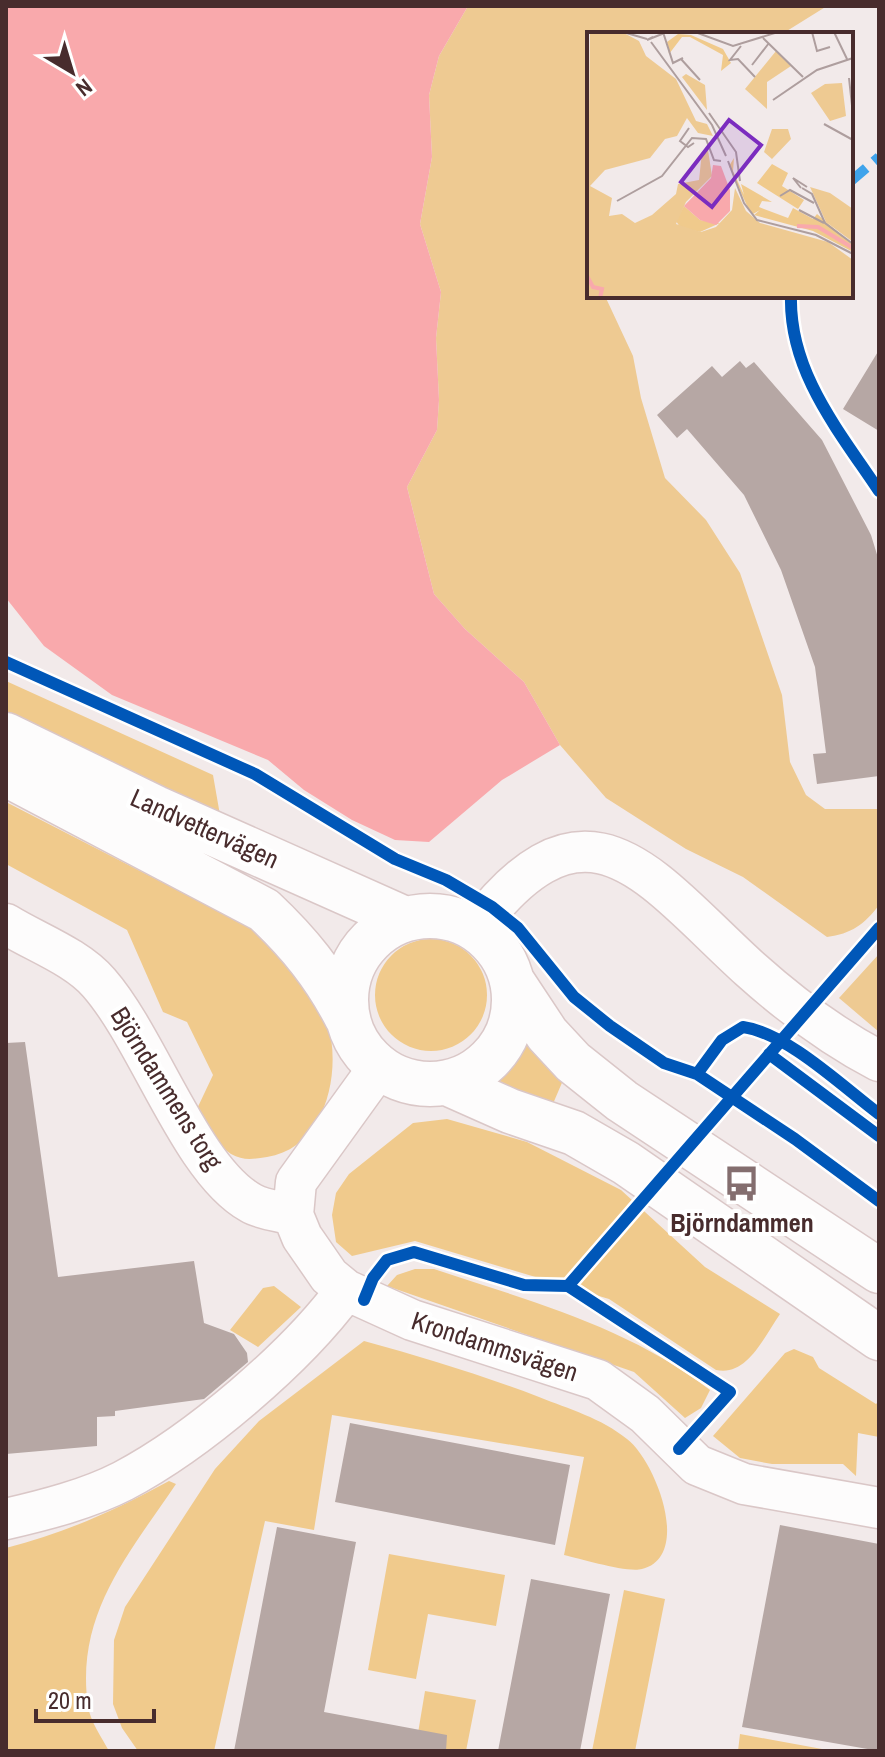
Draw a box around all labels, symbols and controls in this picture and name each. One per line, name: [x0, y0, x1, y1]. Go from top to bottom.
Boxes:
north arrow: [32, 32, 112, 112]
inset map: [587, 32, 853, 298]
text: N: [70, 72, 99, 104]
street label: Landvettervägen: [125, 780, 285, 876]
street label: Björndammens torg: [103, 1000, 231, 1176]
bus stop icon: Björndammen: [723, 1164, 761, 1202]
place label: Björndammen: [670, 1205, 814, 1240]
street label: Krondammsvägen: [407, 1303, 583, 1389]
scale bar: [36, 1673, 154, 1723]
text: 20 m: [48, 1684, 92, 1716]

